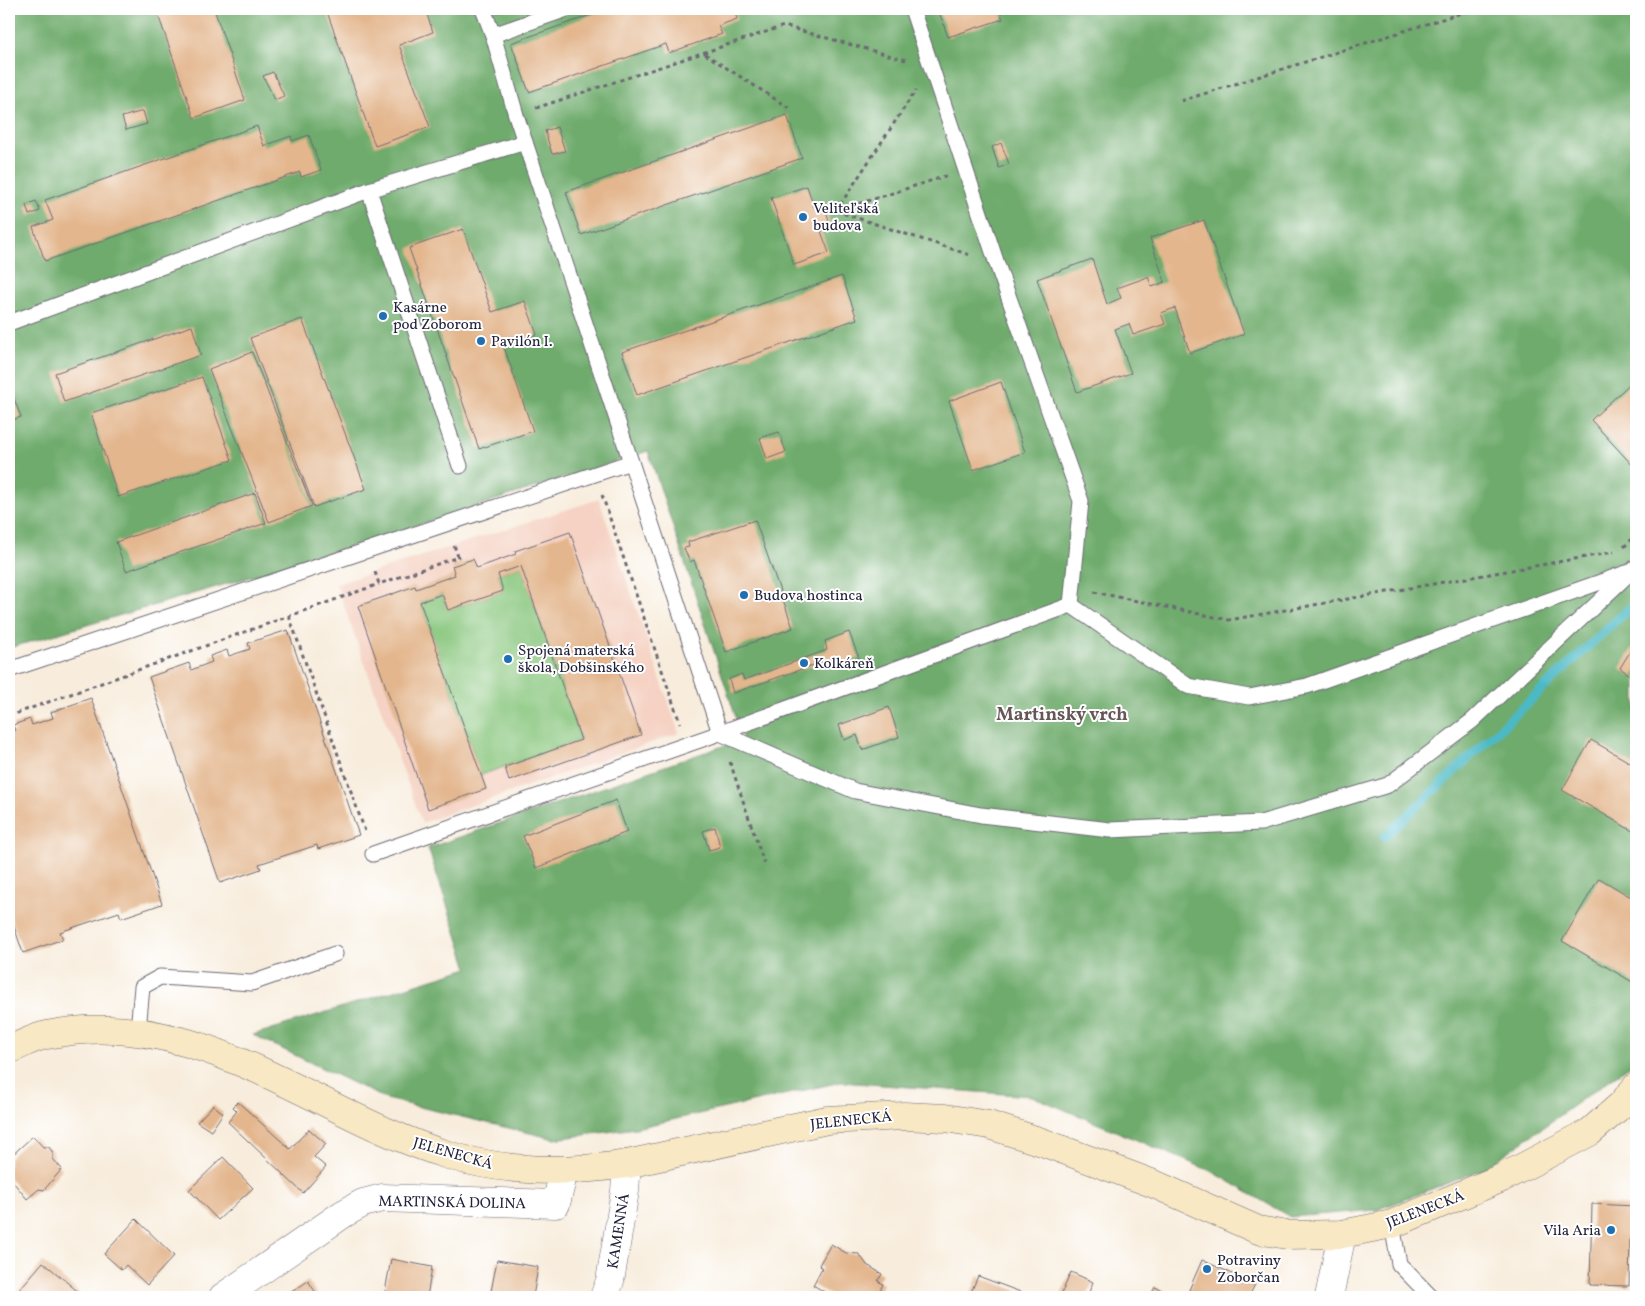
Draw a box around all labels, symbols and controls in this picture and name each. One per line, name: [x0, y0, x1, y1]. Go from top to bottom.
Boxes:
place label: Veliteľská budova: [813, 199, 879, 237]
marker: Veliteľská budova: [797, 211, 809, 223]
place label: Kasárne pod Zoborom: [393, 298, 482, 336]
marker: Kasárne pod Zoborom: [377, 310, 389, 322]
place label: Pavilón I.: [491, 332, 552, 353]
marker: Pavilón I.: [475, 335, 487, 347]
place label: Budova hostinca: [754, 586, 863, 607]
marker: Budova hostinca: [738, 589, 750, 601]
place label: Spojená materská škola, Dobšinského: [518, 641, 644, 679]
marker: Spojená materská škola, Dobšinského: [502, 653, 514, 665]
place label: Kolkáreň: [814, 654, 874, 675]
marker: Kolkáreň: [798, 657, 810, 669]
district label: Martinský vrch: [996, 703, 1128, 728]
street label: JELENECKÁ: [809, 1107, 893, 1136]
street label: JELENECKÁ: [410, 1133, 495, 1176]
street label: JELENECKÁ: [1383, 1186, 1468, 1235]
street label: MARTINSKÁ DOLINA: [378, 1192, 526, 1215]
street label: KAMENNÁ: [603, 1192, 636, 1271]
place label: Vila Aria: [1543, 1221, 1601, 1242]
marker: Vila Aria: [1605, 1224, 1617, 1236]
place label: Potraviny Zoborčan: [1217, 1251, 1281, 1289]
marker: Potraviny Zoborčan: [1201, 1263, 1213, 1275]

